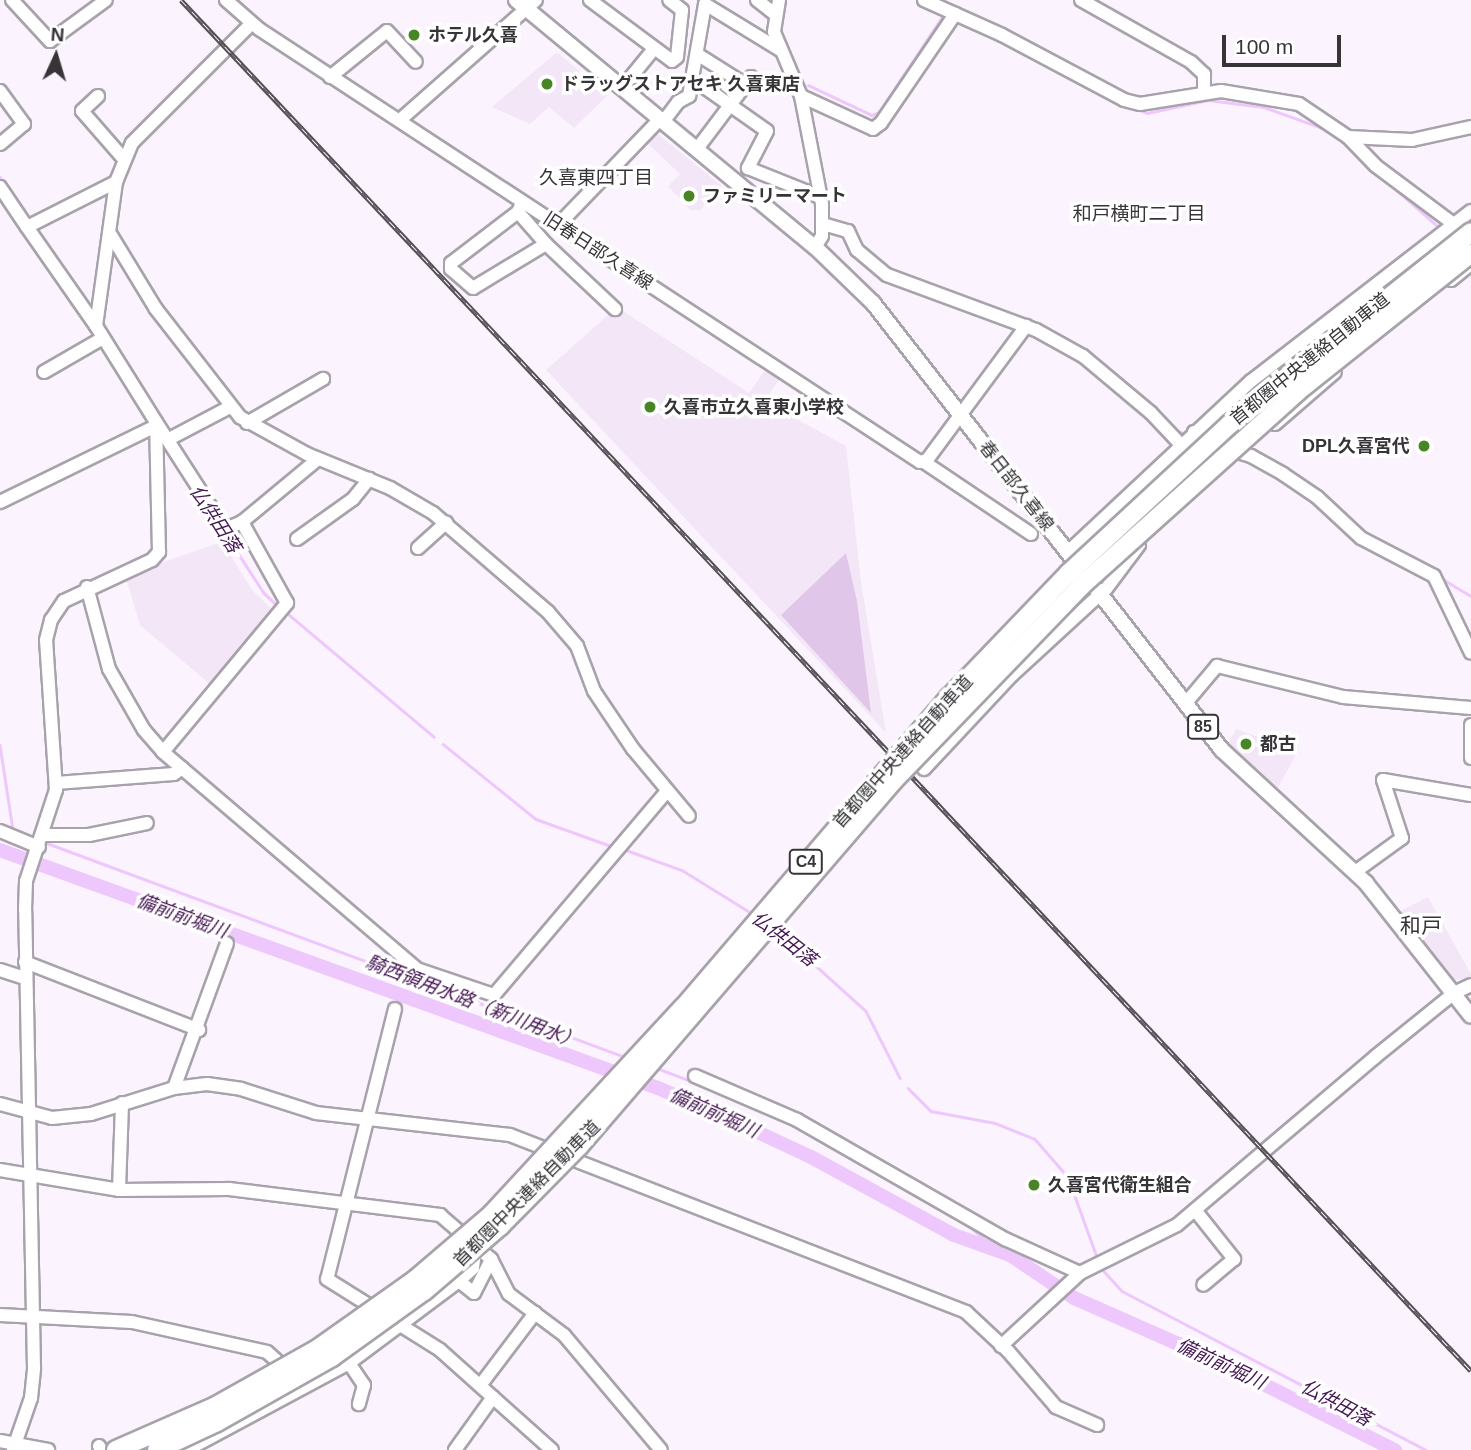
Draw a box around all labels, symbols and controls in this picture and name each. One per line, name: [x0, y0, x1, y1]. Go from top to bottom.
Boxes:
north arrow: [21, 21, 91, 91]
scale bar: [1226, 21, 1345, 65]
text: N: [50, 24, 65, 46]
place label: ホテル久喜: [428, 24, 518, 46]
marker: ホテル久喜: [406, 27, 422, 43]
text: 100 m: [1235, 35, 1293, 58]
place label: ドラッグストアセキ 久喜東店: [561, 73, 800, 95]
marker: ドラッグストアセキ 久喜東店: [539, 76, 555, 92]
district label: 久喜東四丁目: [539, 167, 653, 189]
place label: ファミリーマート: [703, 185, 847, 207]
marker: ファミリーマート: [681, 188, 697, 204]
district label: 和戸横町二丁目: [1073, 203, 1205, 225]
street label: 旧春日部久喜線: [539, 208, 657, 294]
street label: 首都圏中央連絡自動車道: [1226, 288, 1394, 430]
place label: 久喜市立久喜東小学校: [664, 396, 844, 418]
marker: 久喜市立久喜東小学校: [642, 399, 658, 415]
place label: DPL久喜宮代: [1302, 435, 1410, 457]
street label: 春日部久喜線: [974, 437, 1058, 535]
marker: DPL久喜宮代: [1416, 438, 1432, 454]
water label: 仏供田落: [185, 481, 245, 557]
street label: 首都圏中央連絡自動車道: [829, 671, 977, 833]
road number: 85: [1186, 714, 1220, 740]
place label: 都古: [1260, 733, 1296, 755]
marker: 都古: [1238, 736, 1254, 752]
road number: C4: [788, 849, 824, 874]
water label: 備前前堀川: [133, 889, 231, 943]
water label: 仏供田落: [747, 907, 821, 971]
district label: 和戸: [1400, 913, 1442, 939]
water label: 騎西領用水路（新川用水）: [362, 951, 584, 1053]
water label: 備前前堀川: [666, 1083, 762, 1143]
street label: 首都圏中央連絡自動車道: [449, 1116, 605, 1272]
place label: 久喜宮代衛生組合: [1048, 1174, 1192, 1196]
marker: 久喜宮代衛生組合: [1026, 1177, 1042, 1193]
water label: 備前前堀川: [1173, 1334, 1269, 1394]
water label: 仏供田落: [1297, 1375, 1375, 1431]

